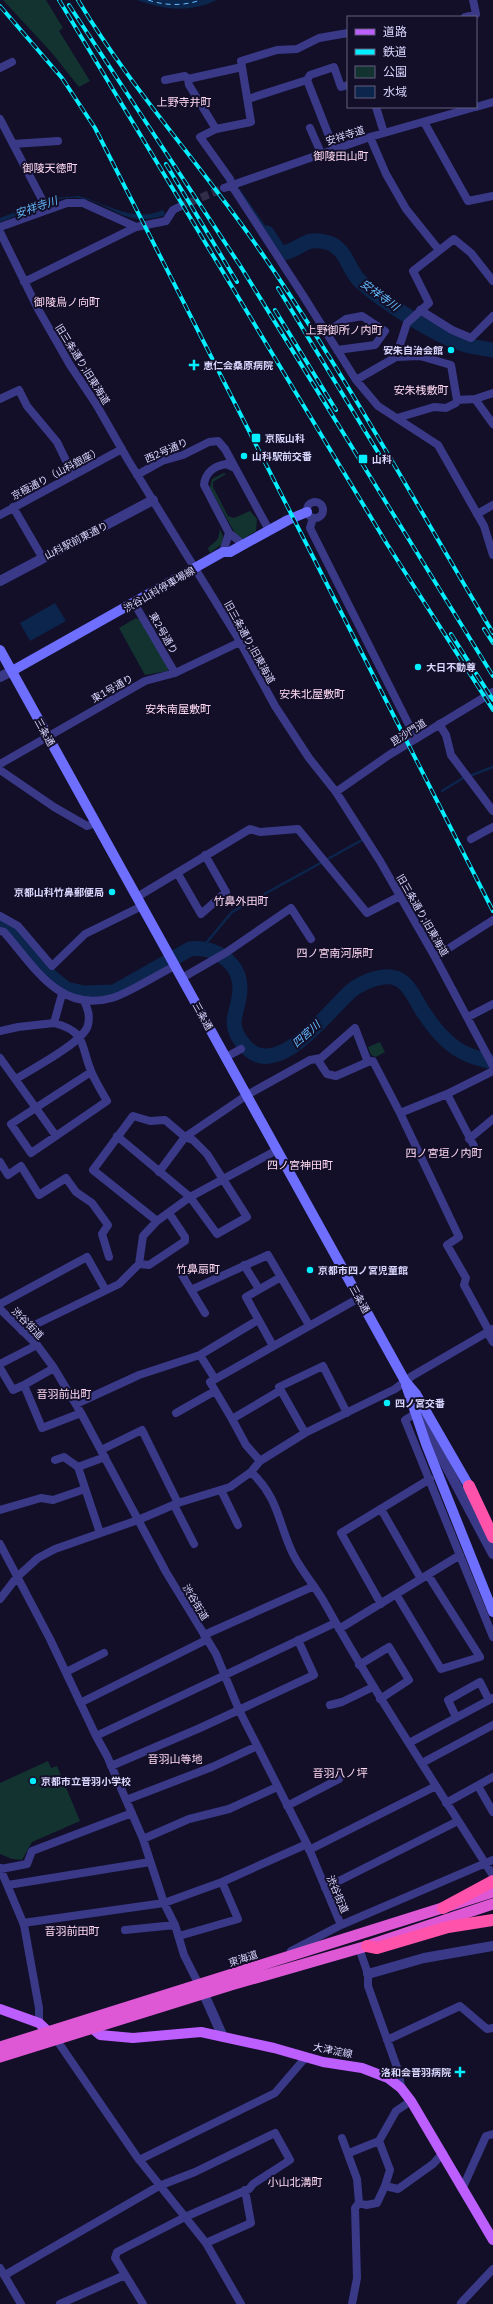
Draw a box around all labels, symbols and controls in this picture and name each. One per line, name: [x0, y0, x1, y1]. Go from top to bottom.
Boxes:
legend: [347, 16, 477, 108]
text: 道路: [383, 24, 407, 39]
text: 鉄道: [383, 44, 407, 59]
text: 公園: [383, 64, 407, 79]
text: 水域: [383, 84, 407, 99]
district label: 上野寺井町: [157, 95, 212, 109]
street label: 安祥寺道: [324, 123, 366, 148]
district label: 御陵田山町: [313, 149, 369, 163]
district label: 御陵天徳町: [22, 161, 78, 175]
water label: 安祥寺川: [13, 193, 60, 221]
water label: 安祥寺川: [358, 276, 403, 314]
district label: 御陵鳥ノ向町: [33, 295, 100, 309]
street label: 旧三条通り;旧東海道: [52, 321, 113, 407]
district label: 上野御所ノ内町: [306, 323, 383, 337]
place label: 安朱自治会館: [383, 344, 443, 357]
marker: 安朱自治会館: [446, 345, 456, 355]
marker: 恵仁会桑原病院: [188, 359, 200, 371]
place label: 恵仁会桑原病院: [203, 359, 273, 372]
district label: 安朱桟敷町: [394, 383, 449, 397]
marker: 京阪山科: [250, 432, 262, 444]
place label: 京阪山科: [265, 432, 305, 445]
street label: 西2号通り: [142, 435, 190, 465]
street label: 京極通り（山科銀座）: [9, 444, 103, 503]
place label: 山科駅前交番: [252, 450, 312, 463]
marker: 山科駅前交番: [239, 451, 249, 461]
marker: 山科: [357, 453, 369, 465]
place label: 山科: [372, 453, 392, 466]
street label: 山科駅前東通り: [42, 519, 110, 562]
street label: 渋谷山科停車場線: [121, 564, 197, 615]
street label: 旧三条通り;旧東海道: [221, 598, 278, 686]
street label: 東2号通り: [146, 610, 181, 656]
place label: 大日不動尊: [426, 661, 476, 674]
marker: 大日不動尊: [413, 662, 423, 672]
street label: 東1号通り: [89, 672, 136, 705]
district label: 安朱北屋敷町: [279, 687, 345, 701]
district label: 安朱南屋敷町: [145, 702, 211, 716]
street label: 三条通: [32, 716, 58, 749]
street label: 毘沙門道: [388, 716, 429, 749]
street label: 旧三条通り;旧東海道: [394, 872, 451, 959]
place label: 京都山科竹鼻郵便局: [14, 886, 104, 899]
marker: 京都山科竹鼻郵便局: [107, 887, 117, 897]
district label: 竹鼻外田町: [214, 894, 269, 908]
district label: 四ノ宮南河原町: [297, 946, 374, 960]
street label: 三条通: [190, 1000, 216, 1033]
water label: 四宮川: [289, 1017, 324, 1050]
district label: 四ノ宮垣ノ内町: [406, 1146, 483, 1160]
district label: 四ノ宮神田町: [267, 1158, 333, 1172]
district label: 竹鼻扇町: [176, 1262, 220, 1276]
place label: 京都市四ノ宮児童館: [318, 1264, 408, 1277]
marker: 京都市四ノ宮児童館: [305, 1265, 315, 1275]
street label: 三条通: [347, 1283, 373, 1316]
street label: 渋谷街道: [9, 1305, 46, 1342]
district label: 音羽前出町: [37, 1387, 92, 1401]
place label: 四ノ宮交番: [395, 1397, 445, 1410]
marker: 四ノ宮交番: [382, 1398, 392, 1408]
street label: 渋谷街道: [180, 1582, 211, 1623]
district label: 音羽山等地: [148, 1752, 203, 1766]
district label: 音羽八ノ坪: [313, 1766, 368, 1780]
place label: 京都市立音羽小学校: [41, 1775, 131, 1788]
marker: 京都市立音羽小学校: [28, 1776, 38, 1786]
street label: 渋谷街道: [324, 1873, 351, 1915]
district label: 音羽前田町: [45, 1924, 100, 1938]
street label: 東海道: [227, 1948, 259, 1969]
street label: 大津淀線: [312, 2040, 354, 2061]
place label: 洛和会音羽病院: [381, 2066, 451, 2079]
marker: 洛和会音羽病院: [454, 2066, 466, 2078]
district label: 小山北溝町: [268, 2175, 323, 2189]

